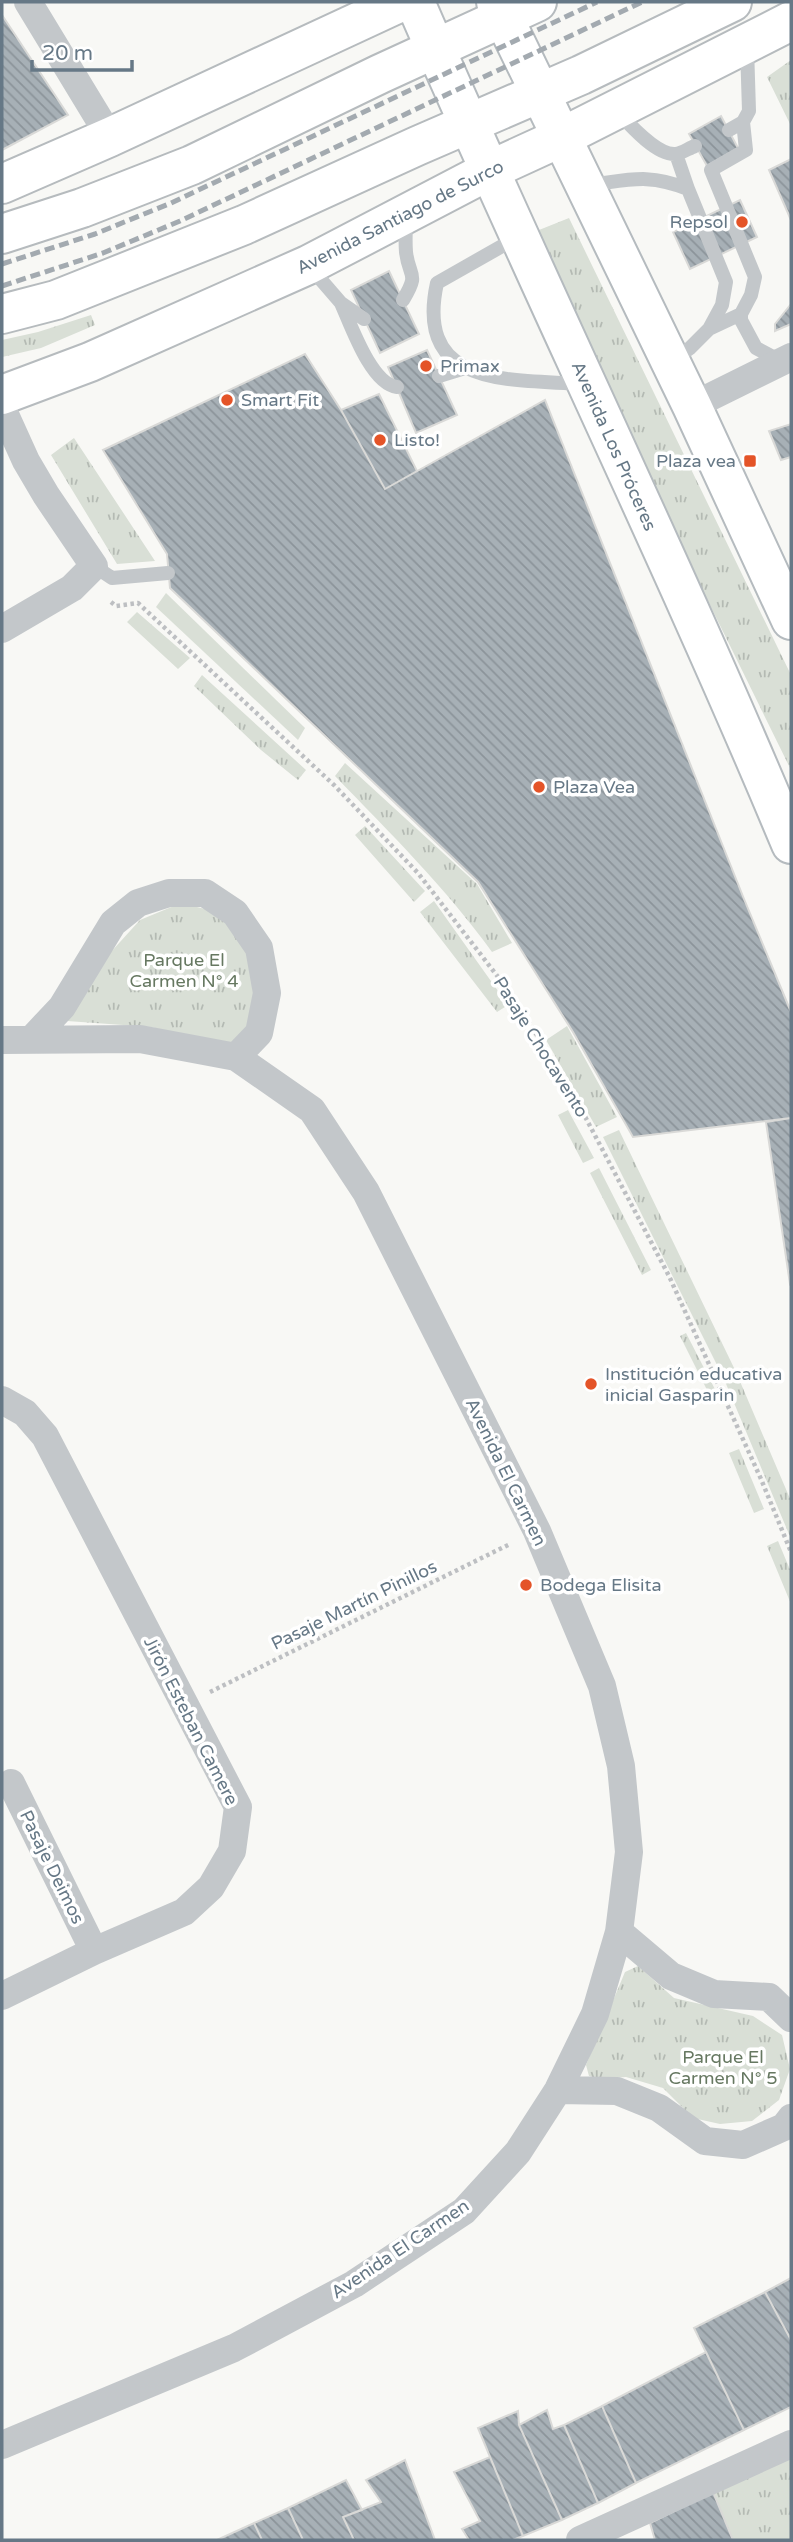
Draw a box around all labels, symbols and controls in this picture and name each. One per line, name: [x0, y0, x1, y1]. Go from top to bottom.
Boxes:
scale bar: [32, 28, 131, 72]
text: 20 m: [42, 41, 93, 66]
street label: Avenida Santiago de Surco: [293, 155, 507, 279]
place label: Repsol: [670, 211, 728, 233]
marker: Repsol: [734, 214, 750, 230]
place label: Primax: [440, 355, 500, 377]
marker: Primax: [418, 358, 434, 374]
street label: Avenida Los Próceres: [567, 358, 661, 534]
place label: Smart Fit: [241, 389, 319, 411]
marker: Smart Fit: [219, 392, 235, 408]
place label: Listo!: [394, 429, 440, 451]
marker: Listo!: [372, 432, 388, 448]
place label: Plaza vea: [656, 450, 736, 472]
marker: Plaza vea: [742, 453, 758, 469]
place label: Plaza Vea: [553, 776, 635, 798]
marker: Plaza Vea: [531, 779, 547, 795]
park label: Parque El Carmen N° 4: [129, 949, 239, 992]
street label: Pasaje Chocavento: [489, 972, 593, 1122]
place label: Institución educativa inicial Gasparin: [605, 1363, 782, 1406]
marker: Institución educativa inicial Gasparin: [583, 1376, 599, 1392]
street label: Avenida El Carmen: [461, 1394, 551, 1550]
street label: Pasaje Martín Pinillos: [267, 1555, 441, 1655]
place label: Bodega Elisita: [540, 1574, 662, 1596]
marker: Bodega Elisita: [518, 1577, 534, 1593]
street label: Jirón Esteban Camere: [139, 1633, 243, 1809]
street label: Pasaje Deimos: [15, 1806, 89, 1928]
park label: Parque El Carmen N° 5: [668, 2046, 778, 2089]
street label: Avenida El Carmen: [327, 2195, 473, 2303]

